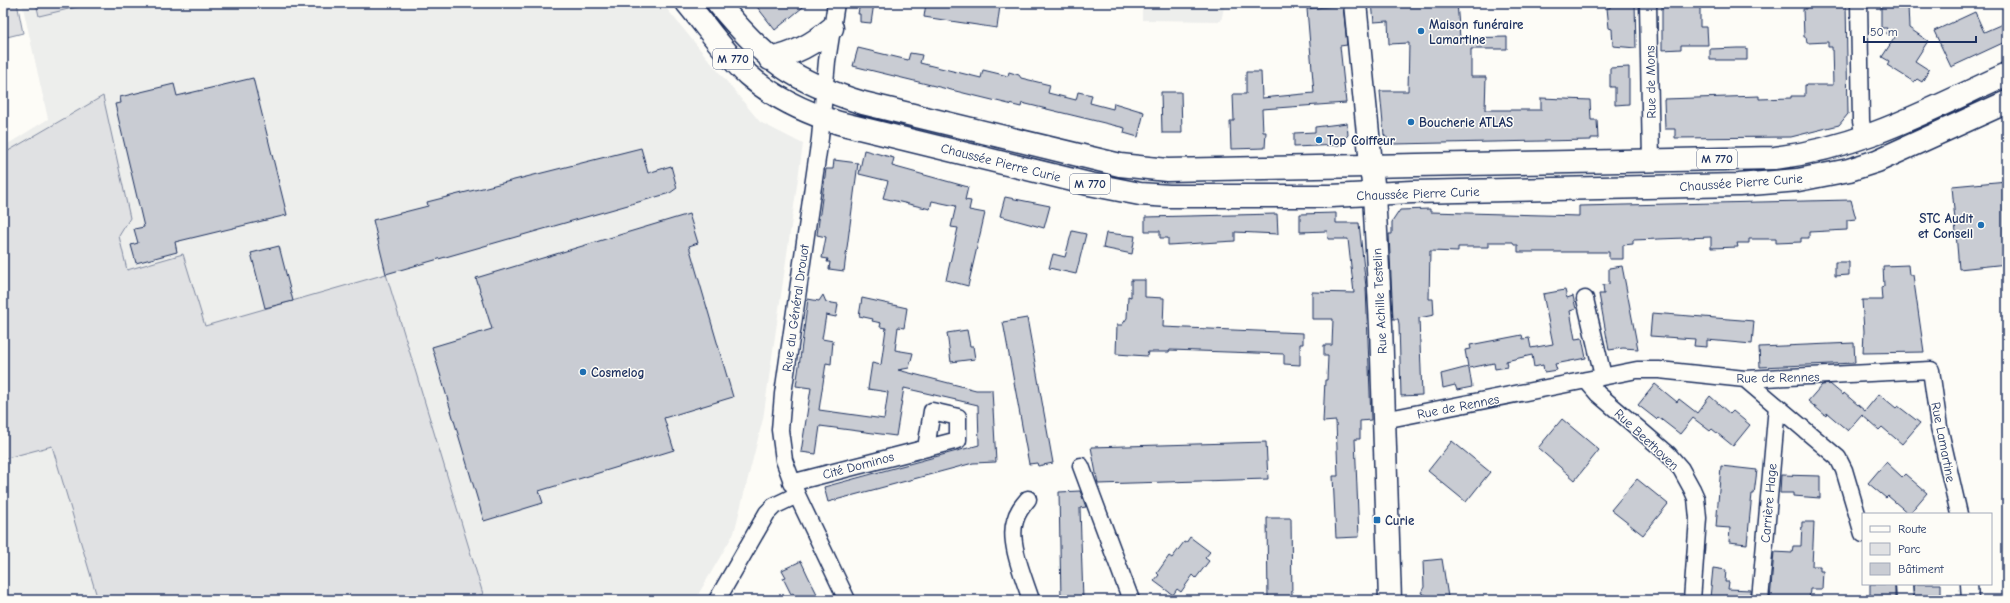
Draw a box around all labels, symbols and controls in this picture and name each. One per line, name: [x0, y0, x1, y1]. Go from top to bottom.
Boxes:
place label: Maison funéraire Lamartine: [1429, 17, 1524, 47]
scale bar: [1864, 18, 1976, 44]
text: 50 m: [1870, 25, 1898, 39]
marker: Maison funéraire Lamartine: [1416, 26, 1426, 36]
street label: Rue de Mons: [1642, 45, 1659, 119]
road number: M 770: [713, 49, 753, 69]
place label: Boucherie ATLAS: [1419, 115, 1513, 130]
marker: Boucherie ATLAS: [1406, 117, 1416, 127]
place label: Top Coiffeur: [1327, 133, 1396, 148]
marker: Top Coiffeur: [1314, 135, 1324, 145]
street label: Chaussée Pierre Curie: [939, 140, 1063, 185]
road number: M 770: [1697, 149, 1737, 169]
street label: Chaussée Pierre Curie: [1679, 171, 1804, 194]
road number: M 770: [1070, 174, 1110, 194]
street label: Chaussée Pierre Curie: [1356, 184, 1480, 203]
place label: STC Audit et Conseil: [1918, 211, 1974, 241]
marker: STC Audit et Conseil: [1976, 220, 1986, 230]
street label: Rue du Général Drouot: [779, 242, 812, 373]
street label: Rue Achille Testelin: [1369, 248, 1390, 354]
place label: Cosmelog: [591, 365, 645, 380]
marker: Cosmelog: [578, 367, 588, 377]
street label: Rue de Rennes: [1736, 369, 1820, 386]
street label: Rue de Rennes: [1416, 391, 1500, 422]
street label: Rue Lamartine: [1928, 401, 1959, 484]
street label: Rue Beethoven: [1611, 406, 1682, 473]
street label: Cité Dominos: [821, 449, 895, 482]
street label: Carrière Hage: [1758, 462, 1779, 543]
place label: Curie: [1385, 513, 1415, 528]
legend: [1862, 513, 1992, 585]
marker: Curie: [1372, 515, 1382, 525]
text: Route: [1898, 522, 1927, 536]
text: Parc: [1898, 542, 1921, 556]
text: Bâtiment: [1898, 562, 1944, 576]

